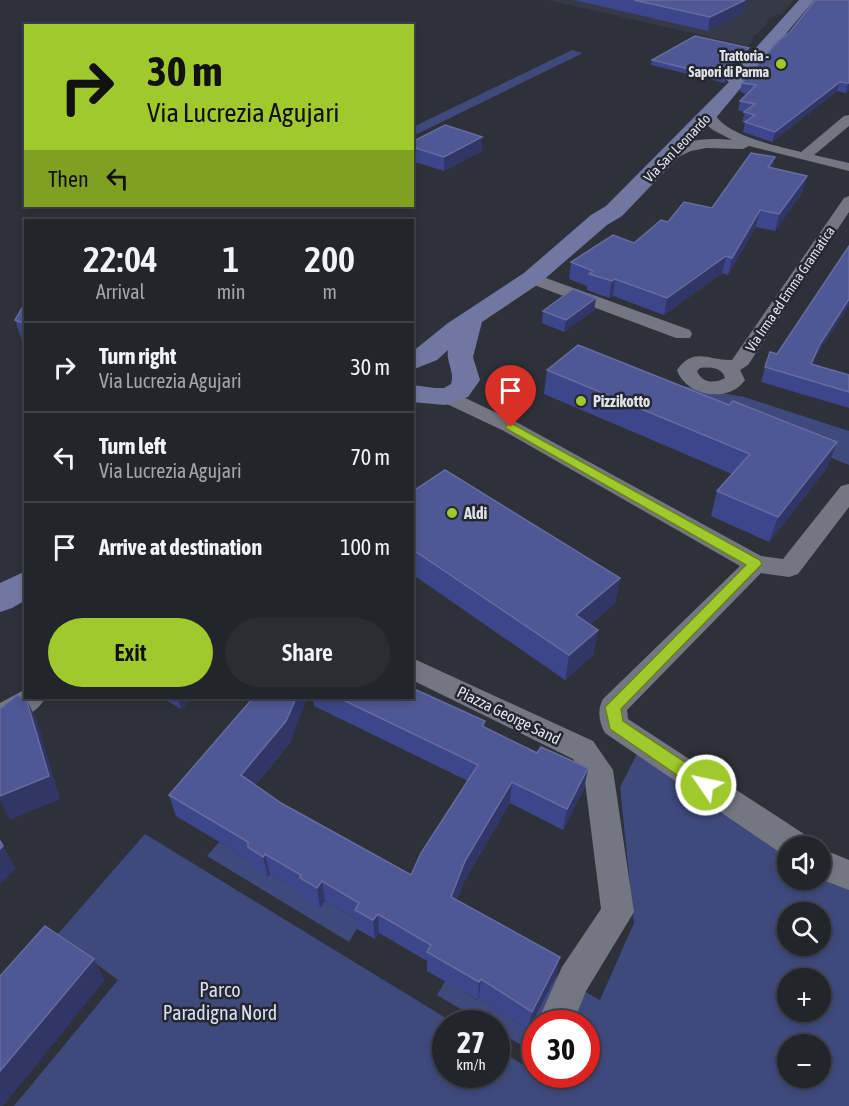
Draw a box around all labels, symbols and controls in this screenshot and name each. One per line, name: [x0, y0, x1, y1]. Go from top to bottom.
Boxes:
text: 30 m: [147, 47, 222, 95]
icon: right: [48, 48, 126, 126]
place label: Trattoria - Sapori di Parma: [689, 48, 769, 80]
marker: Trattoria - Sapori di Parma: [774, 57, 788, 71]
text: Via Lucrezia Agujari: [147, 97, 339, 128]
street label: Via San Leonardo: [640, 111, 714, 185]
icon: left: [101, 162, 134, 195]
text: Then: [48, 166, 89, 192]
street label: Via Irma ed Emma Gramatica: [742, 223, 838, 355]
text: 22:04: [83, 238, 158, 280]
text: 1: [223, 238, 239, 280]
text: 200: [304, 238, 355, 280]
text: Arrival: [96, 280, 145, 303]
text: min: [217, 280, 245, 303]
text: m: [322, 280, 337, 303]
text: Turn right: [99, 343, 176, 369]
icon: right: [48, 351, 81, 384]
text: 30 m: [350, 354, 390, 380]
pin: [485, 365, 536, 427]
text: Via Lucrezia Agujari: [99, 369, 242, 392]
icon: arrive: [494, 374, 527, 407]
place label: Pizzikotto: [593, 392, 651, 410]
marker: Pizzikotto: [574, 394, 588, 408]
text: Turn left: [99, 433, 166, 459]
icon: left: [48, 441, 81, 474]
text: 70 m: [350, 444, 390, 470]
text: Via Lucrezia Agujari: [99, 459, 242, 482]
place label: Aldi: [463, 504, 488, 522]
marker: Aldi: [445, 506, 459, 520]
icon: arrive: [48, 531, 81, 564]
text: Arrive at destination: [99, 534, 262, 560]
text: 100 m: [340, 534, 390, 560]
button: Exit: [48, 618, 213, 687]
button: Share: [225, 618, 390, 687]
street label: Piazza George Sand: [454, 682, 564, 749]
position arrow: [674, 753, 738, 817]
map controls: [777, 836, 831, 1088]
button: sound: [777, 836, 831, 890]
button: search: [777, 902, 831, 956]
button: +: [777, 968, 831, 1022]
park label: Parco Paradigna Nord: [163, 978, 277, 1024]
speed limit sign: 30: [522, 1010, 600, 1088]
text: 27: [457, 1025, 485, 1059]
button: −: [777, 1034, 831, 1088]
text: km/h: [456, 1056, 486, 1073]

